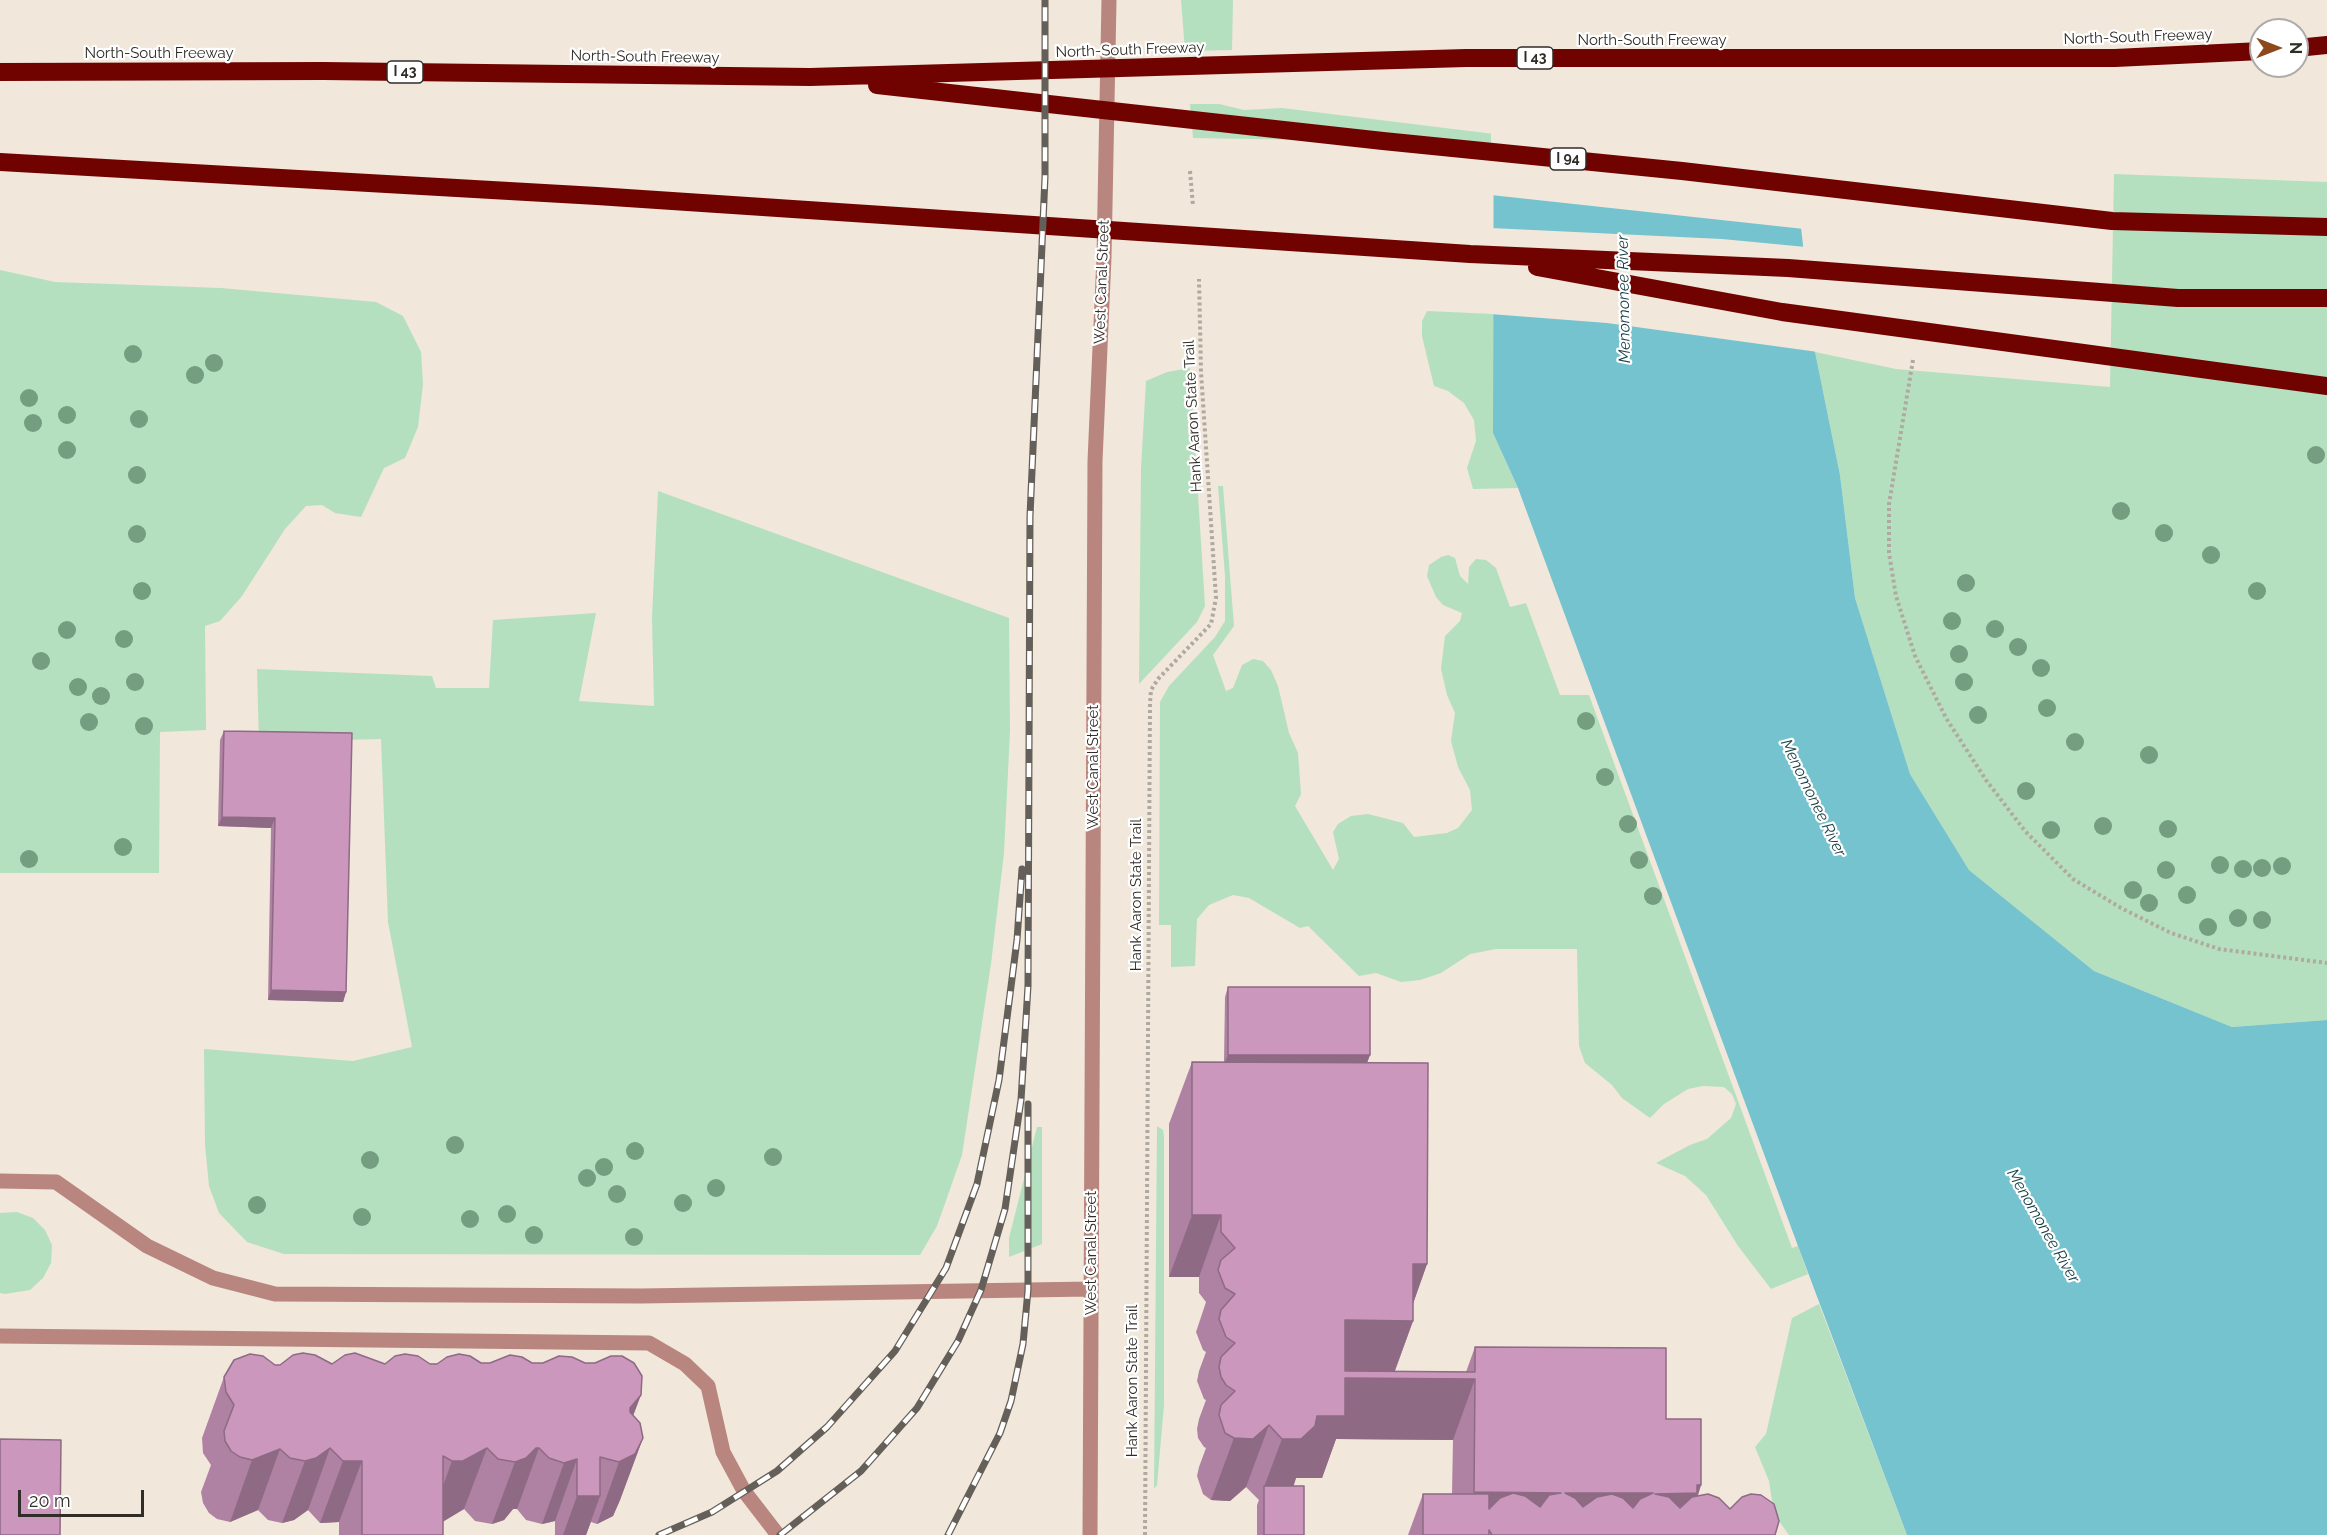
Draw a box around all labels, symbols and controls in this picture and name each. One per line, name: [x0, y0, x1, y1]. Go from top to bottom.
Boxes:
north arrow: [2249, 18, 2309, 78]
street label: North-South Freeway: [2063, 25, 2213, 49]
street label: North-South Freeway: [1577, 31, 1727, 49]
street label: North-South Freeway: [1055, 38, 1205, 62]
text: N: [2286, 42, 2305, 54]
street label: North-South Freeway: [84, 44, 234, 62]
street label: North-South Freeway: [570, 47, 720, 67]
road number: I 43: [1517, 47, 1553, 69]
road number: I 43: [387, 61, 423, 83]
road number: I 94: [1550, 148, 1586, 170]
street label: West Canal Street: [1091, 219, 1113, 345]
water label: Menomonee River: [1613, 235, 1635, 363]
street label: Hank Aaron State Trail: [1180, 339, 1206, 493]
street label: West Canal Street: [1084, 705, 1102, 829]
water label: Menomonee River: [1776, 736, 1850, 860]
street label: Hank Aaron State Trail: [1127, 819, 1145, 971]
water label: Menomonee River: [2003, 1166, 2083, 1286]
street label: West Canal Street: [1082, 1191, 1100, 1315]
street label: Hank Aaron State Trail: [1123, 1305, 1141, 1457]
scale bar: [21, 1478, 147, 1516]
text: 20 m: [29, 1490, 71, 1511]

